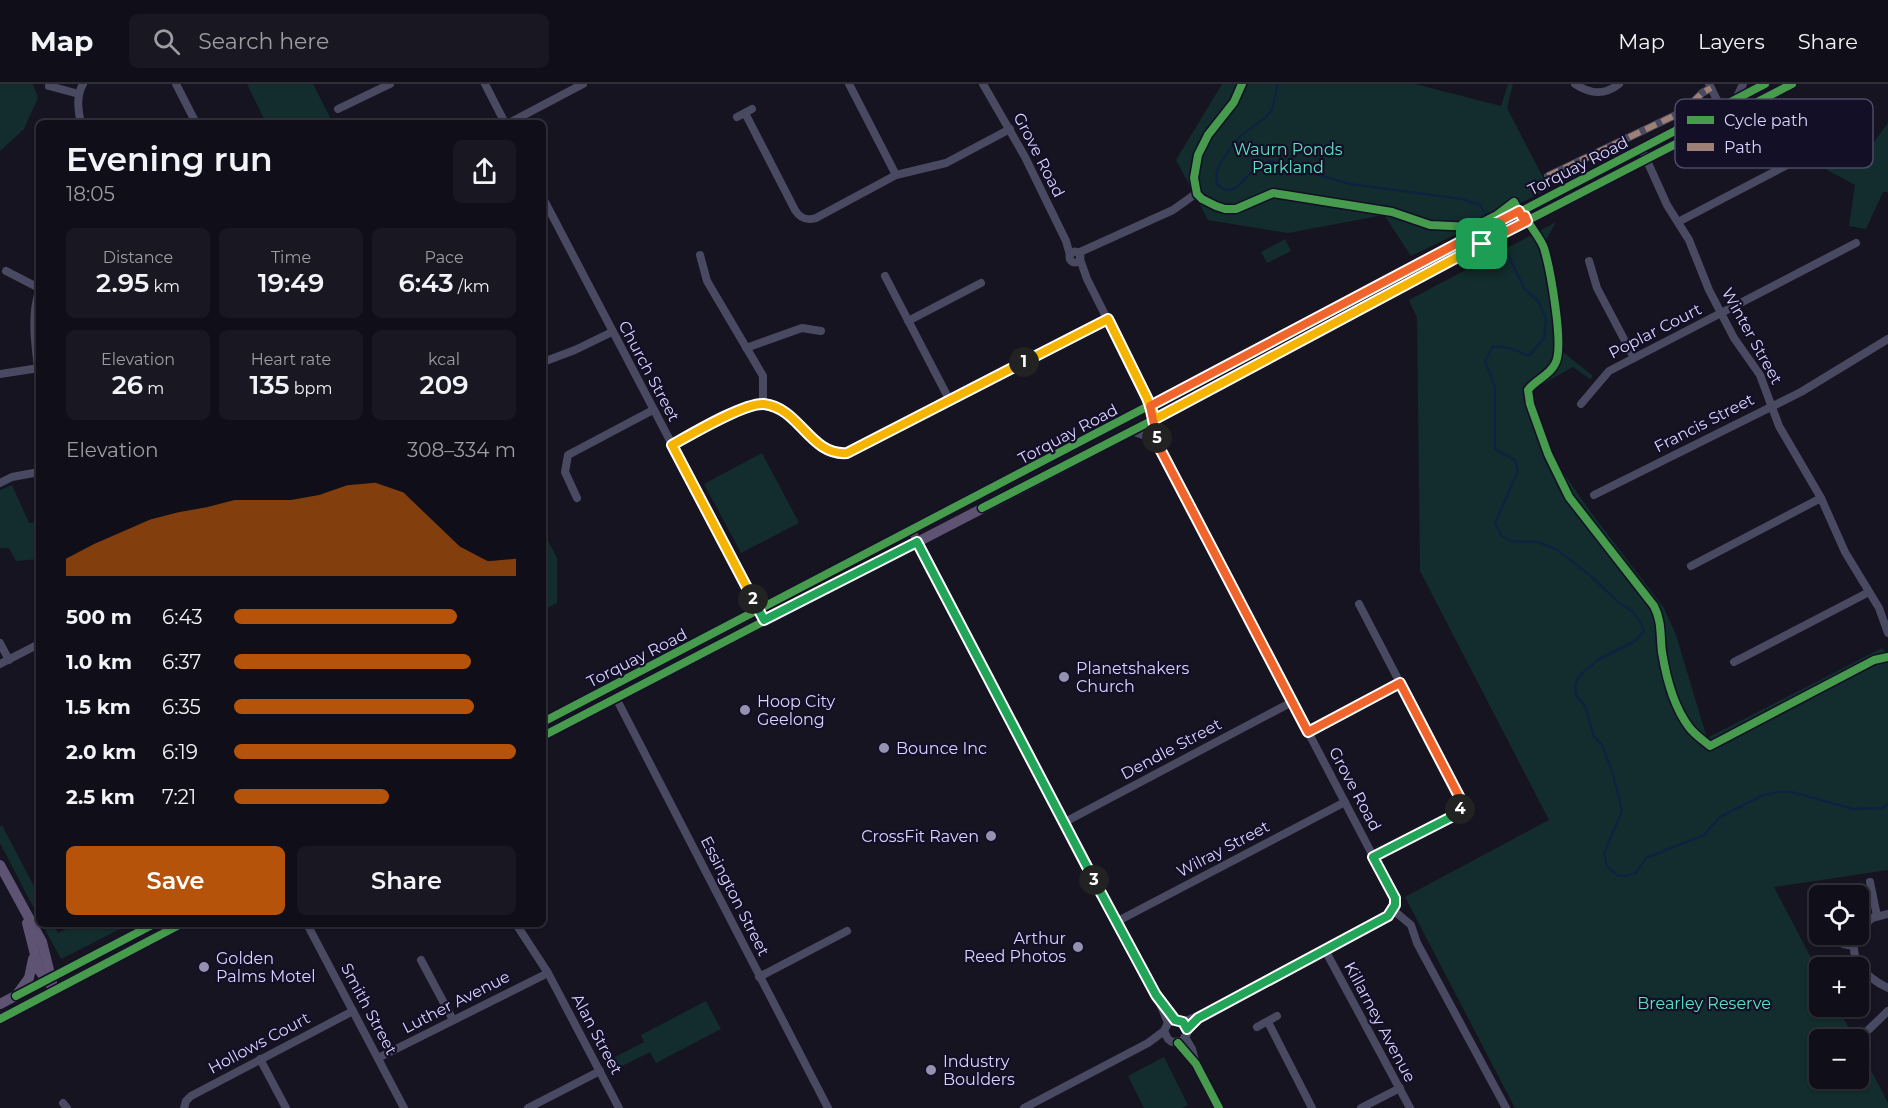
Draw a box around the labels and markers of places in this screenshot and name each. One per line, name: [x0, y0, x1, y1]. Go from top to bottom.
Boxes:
pin: [1456, 218, 1507, 269]
pin: 1: [1009, 347, 1039, 377]
pin: 5: [1142, 423, 1172, 453]
pin: 2: [738, 584, 768, 614]
place label: Planetshakers Church: [1076, 659, 1190, 696]
marker: Planetshakers Church: [1057, 670, 1071, 684]
place label: Hoop City Geelong: [757, 692, 836, 729]
marker: Hoop City Geelong: [738, 703, 752, 717]
place label: Bounce Inc: [896, 739, 987, 758]
marker: Bounce Inc: [877, 741, 891, 755]
pin: 4: [1445, 794, 1475, 824]
place label: CrossFit Raven: [861, 827, 979, 846]
marker: CrossFit Raven: [984, 829, 998, 843]
pin: 3: [1079, 865, 1109, 895]
place label: Arthur Reed Photos: [964, 929, 1066, 966]
marker: Arthur Reed Photos: [1071, 940, 1085, 954]
place label: Golden Palms Motel: [216, 949, 315, 986]
marker: Golden Palms Motel: [197, 960, 211, 974]
place label: Industry Boulders: [943, 1052, 1015, 1089]
marker: Industry Boulders: [924, 1063, 938, 1077]

